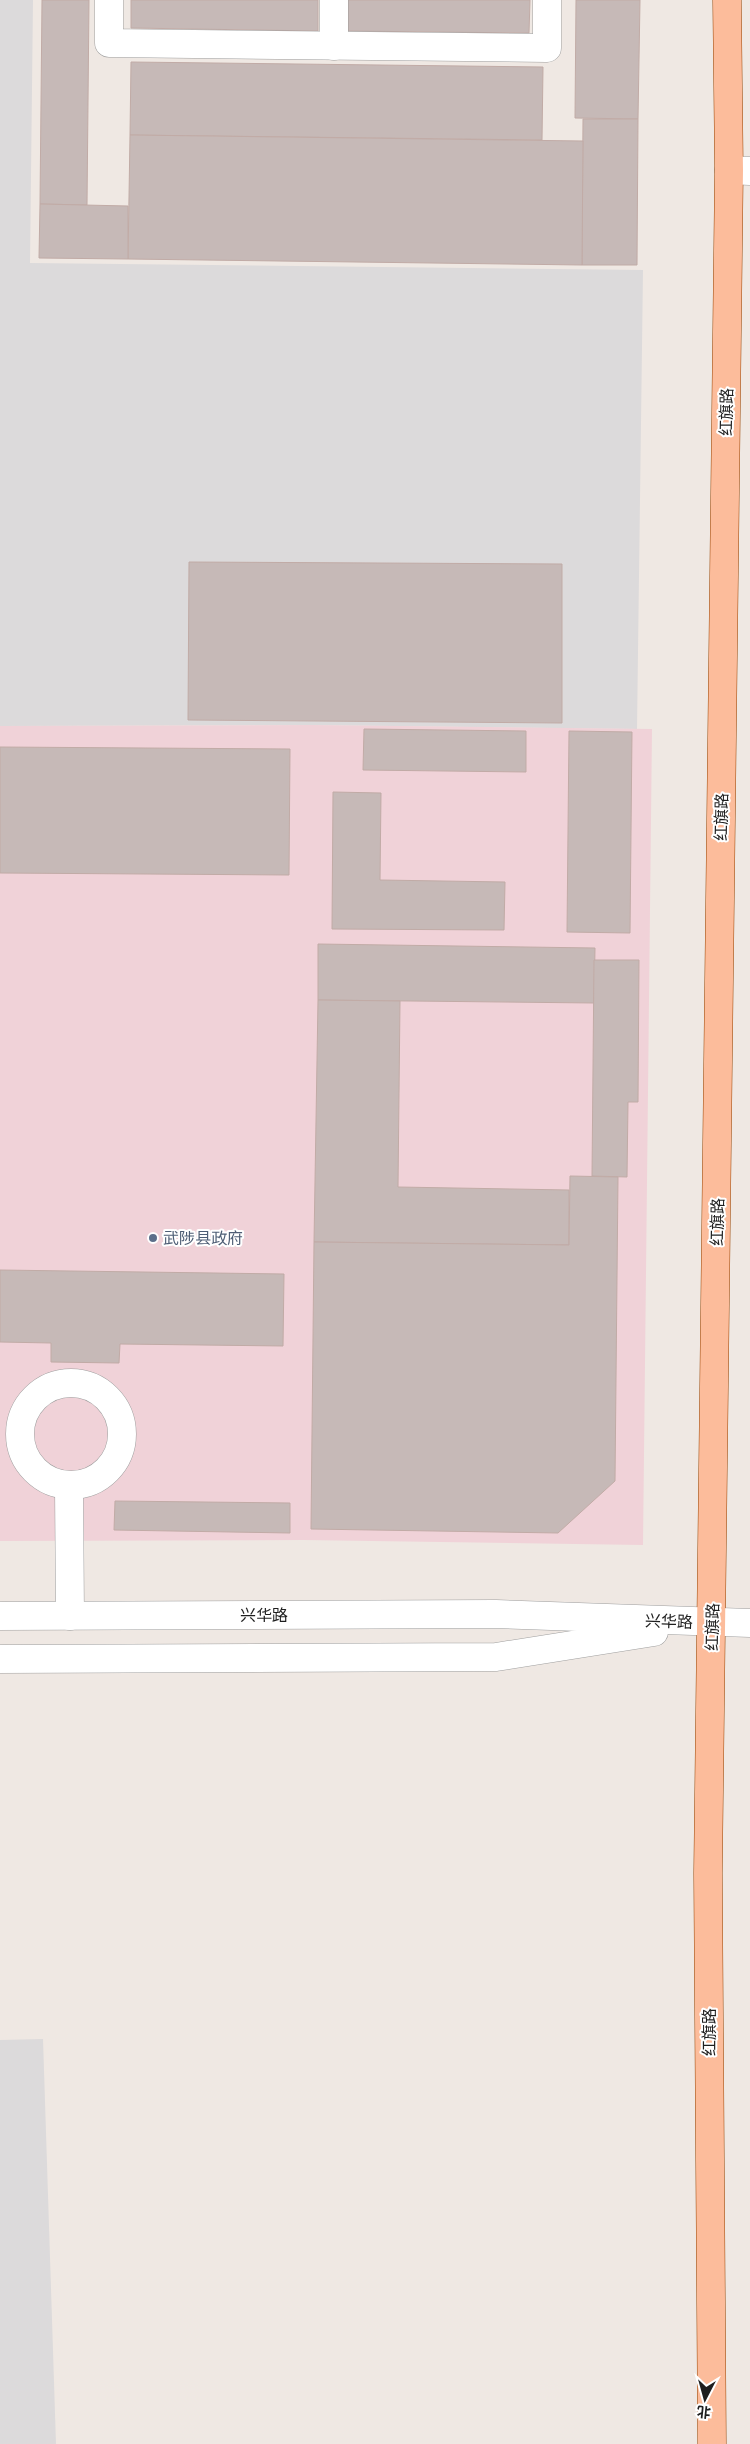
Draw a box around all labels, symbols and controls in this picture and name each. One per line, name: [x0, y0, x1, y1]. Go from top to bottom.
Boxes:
street label: 红旗路: [715, 388, 738, 436]
street label: 红旗路: [710, 793, 733, 841]
street label: 红旗路: [706, 1198, 729, 1246]
place label: 武陟县政府: [163, 1227, 243, 1250]
marker: 武陟县政府: [147, 1232, 159, 1244]
street label: 红旗路: [701, 1603, 724, 1651]
street label: 兴华路: [240, 1604, 288, 1627]
street label: 兴华路: [645, 1609, 693, 1634]
street label: 红旗路: [698, 2008, 721, 2056]
north arrow: [680, 2374, 730, 2424]
text: 北: [696, 2401, 712, 2423]

